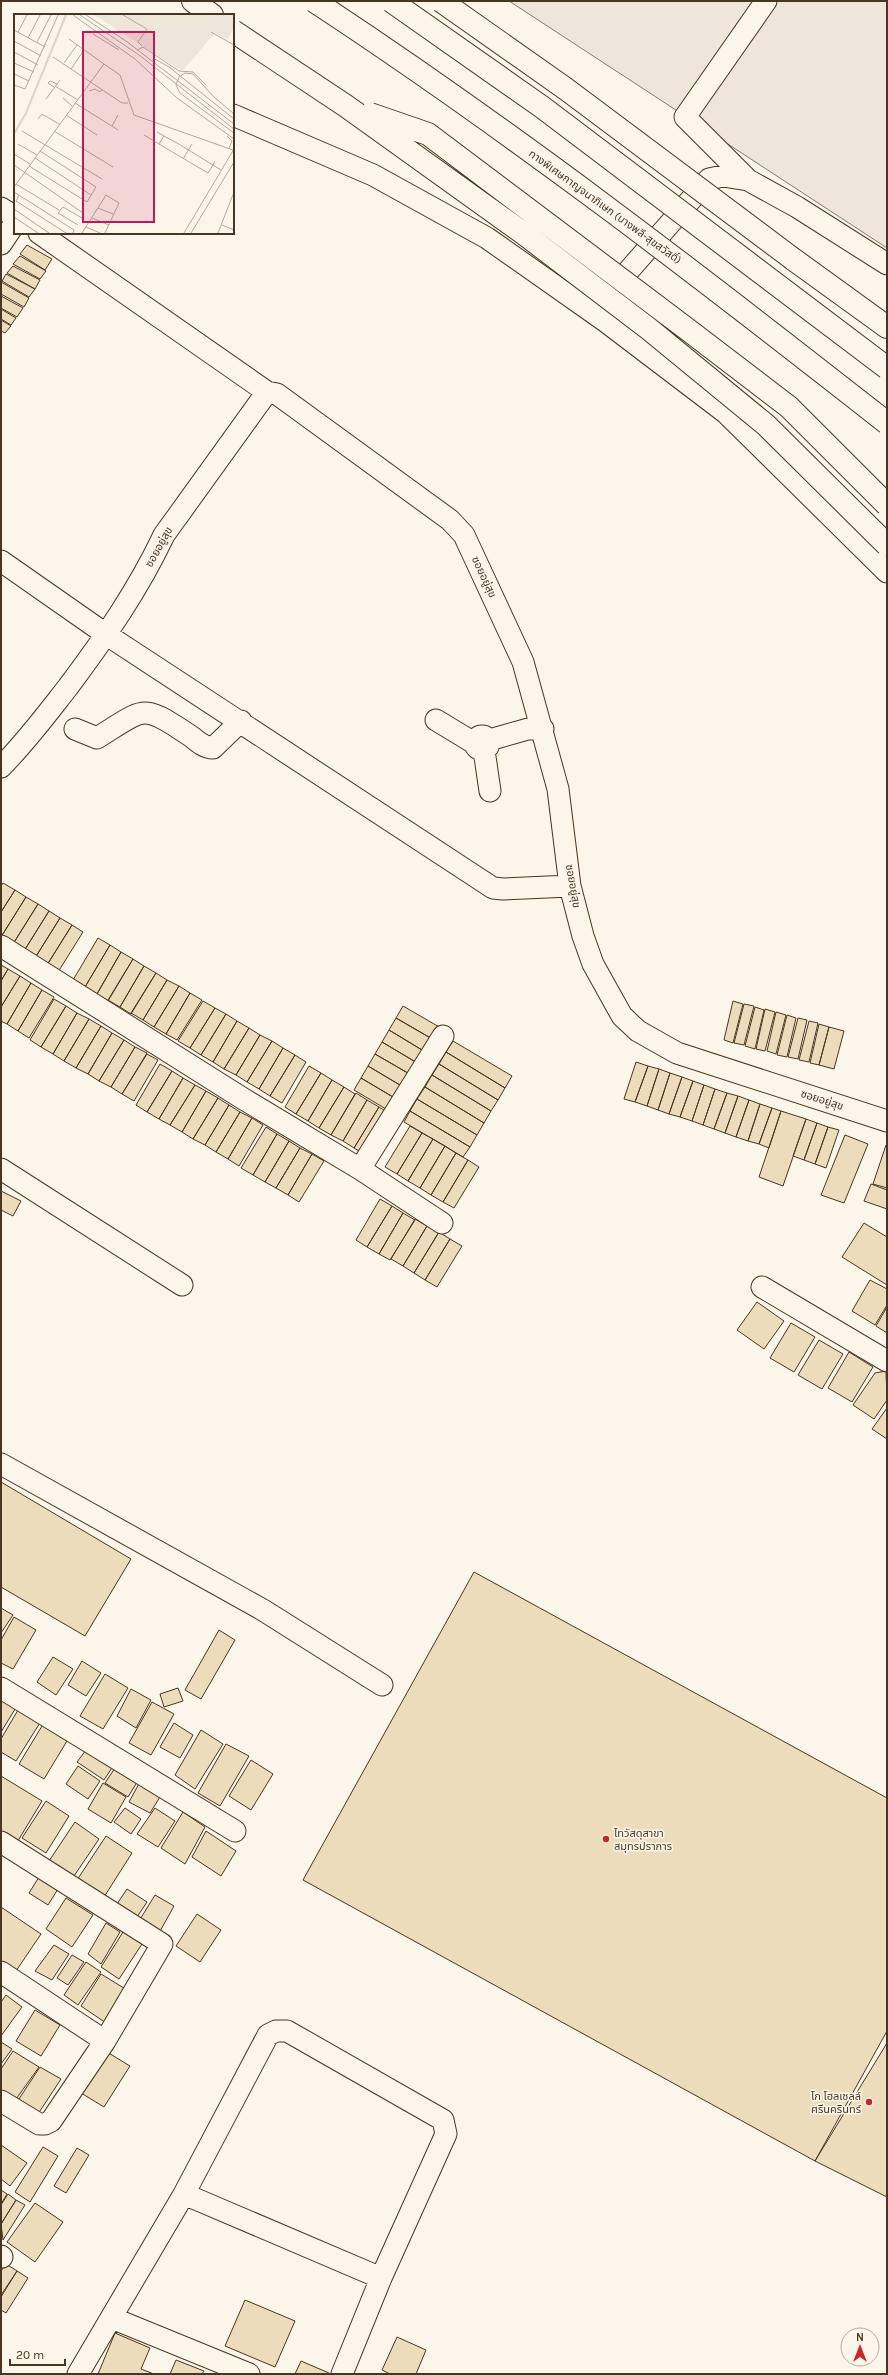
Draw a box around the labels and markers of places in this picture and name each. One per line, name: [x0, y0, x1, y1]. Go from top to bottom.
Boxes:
place label: ไทวัสดุสาขา สมุทรปราการ: [613, 1827, 672, 1853]
marker: ไทวัสดุสาขา สมุทรปราการ: [601, 1834, 611, 1844]
place label: โก โฮลเซลล์ ศรีนครินทร์: [811, 2090, 862, 2116]
marker: โก โฮลเซลล์ ศรีนครินทร์: [864, 2097, 874, 2107]

